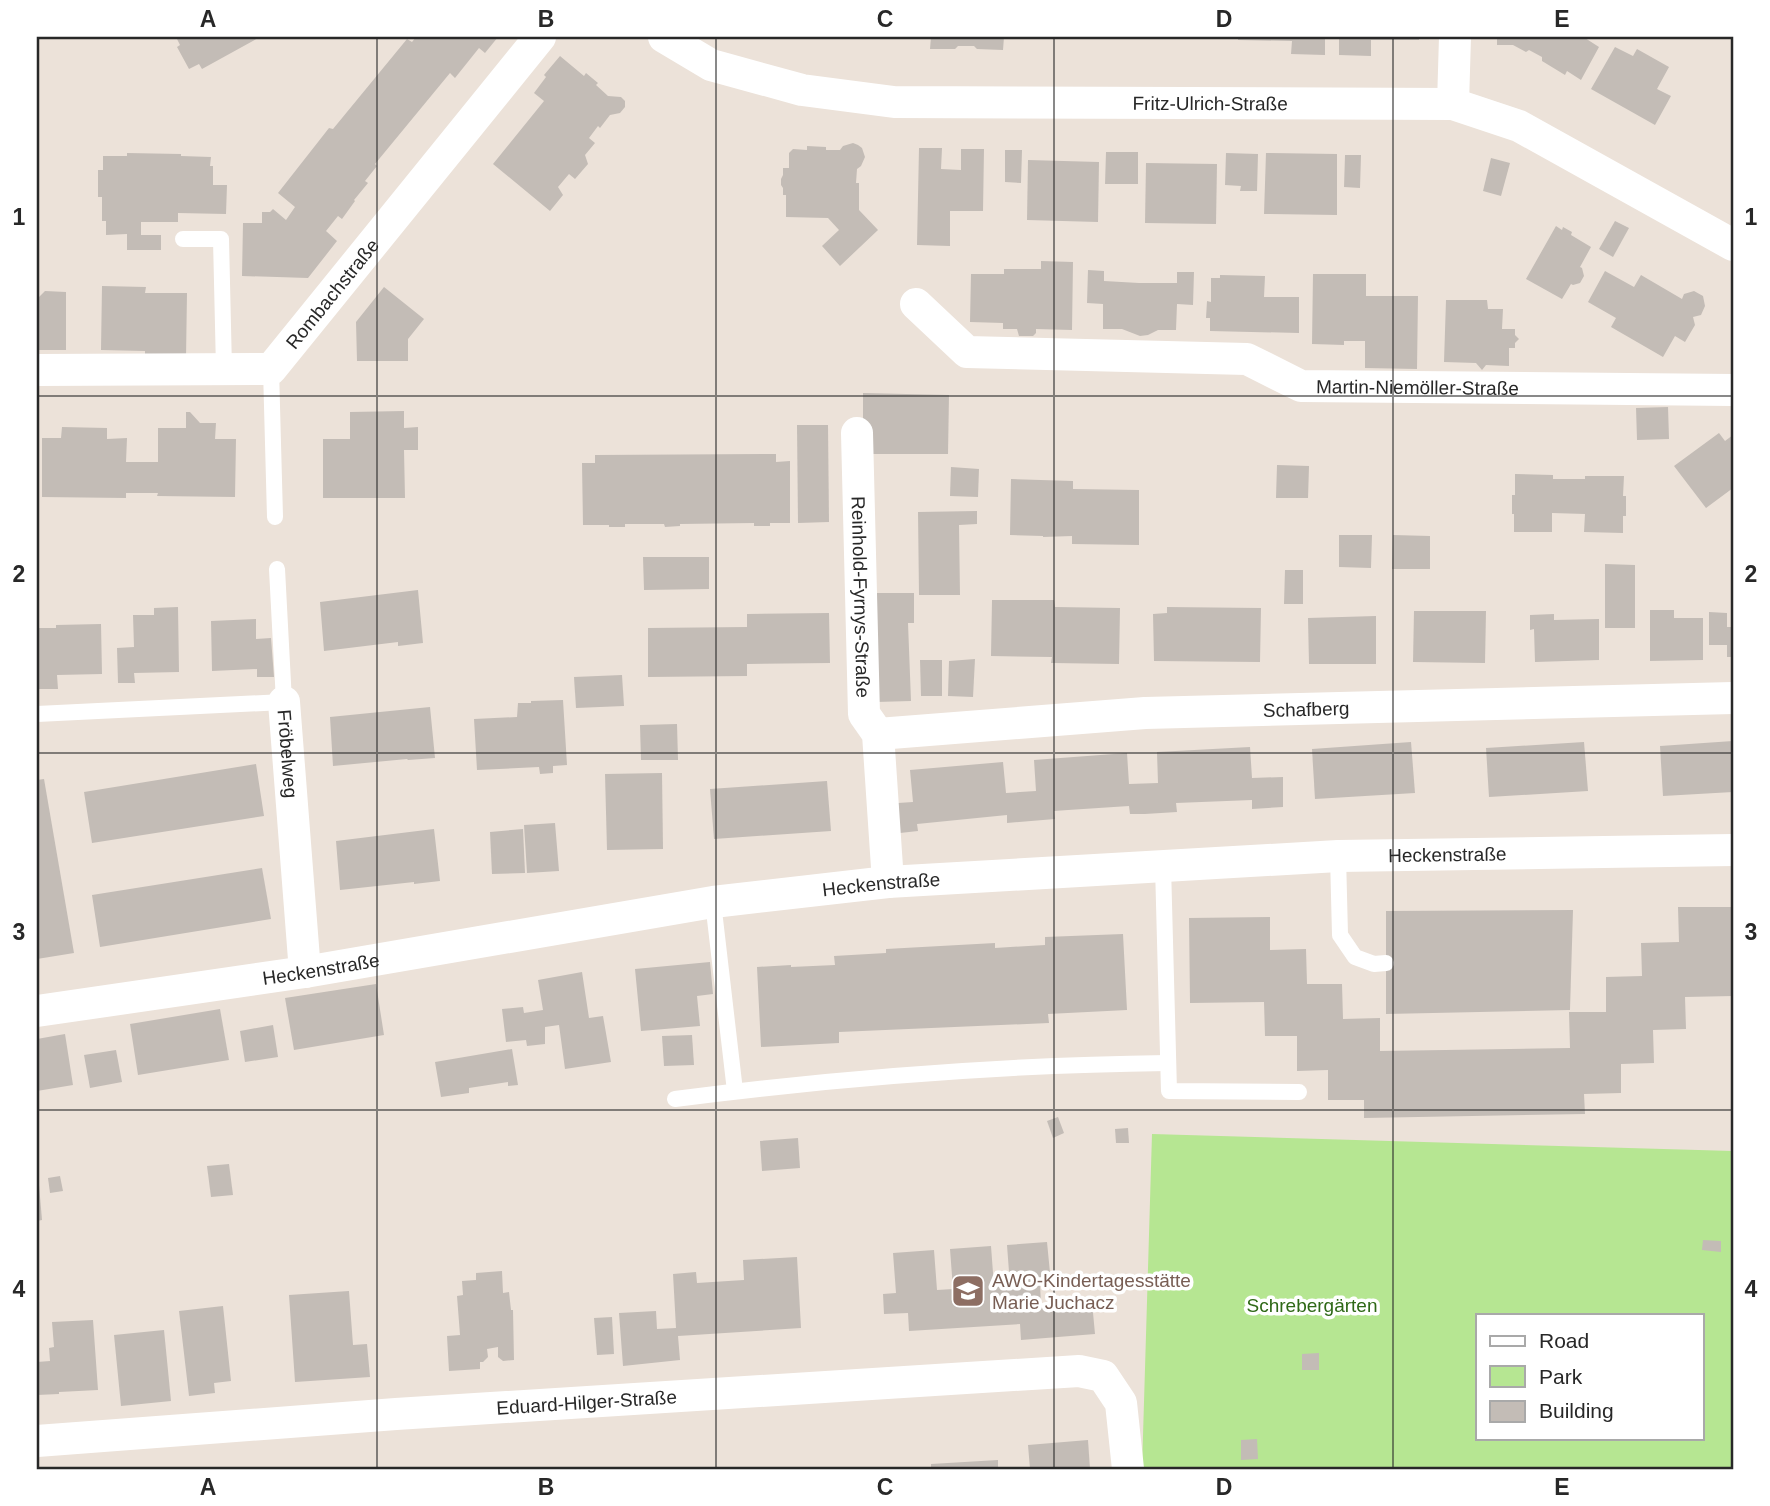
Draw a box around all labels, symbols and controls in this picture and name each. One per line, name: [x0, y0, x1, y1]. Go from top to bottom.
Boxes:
text: A: [200, 6, 216, 32]
text: B: [538, 6, 554, 32]
text: C: [877, 6, 893, 32]
text: D: [1216, 6, 1232, 32]
text: E: [1554, 6, 1570, 32]
street label: Fritz-Ulrich-Straße: [1132, 92, 1288, 114]
text: 1: [13, 204, 26, 230]
text: 1: [1745, 204, 1758, 230]
street label: Rombachstraße: [281, 234, 383, 353]
street label: Martin-Niemöller-Straße: [1316, 376, 1519, 399]
street label: Reinhold-Fyrnys-Straße: [848, 496, 874, 698]
text: 2: [13, 561, 25, 587]
text: 2: [1745, 561, 1757, 587]
street label: Schafberg: [1263, 697, 1350, 720]
street label: Fröbelweg: [274, 709, 302, 799]
street label: Heckenstraße: [1388, 843, 1507, 866]
street label: Heckenstraße: [821, 869, 941, 900]
text: 3: [13, 919, 25, 945]
text: 3: [1745, 919, 1757, 945]
street label: Heckenstraße: [261, 949, 381, 989]
place label: AWO-Kindertagesstätte Marie Juchacz: [992, 1270, 1191, 1313]
school or university icon: AWO-Kindertagesstätte Marie Juchacz: [949, 1272, 987, 1310]
text: 4: [13, 1276, 26, 1302]
text: 4: [1745, 1276, 1758, 1302]
park label: Schrebergärten: [1247, 1295, 1377, 1316]
legend: [1476, 1314, 1704, 1440]
text: Road: [1539, 1329, 1589, 1352]
text: Park: [1539, 1365, 1583, 1388]
street label: Eduard-Hilger-Straße: [496, 1386, 677, 1418]
text: Building: [1539, 1399, 1614, 1422]
text: A: [200, 1474, 216, 1500]
text: B: [538, 1474, 554, 1500]
text: C: [877, 1474, 893, 1500]
text: D: [1216, 1474, 1232, 1500]
text: E: [1554, 1474, 1570, 1500]

